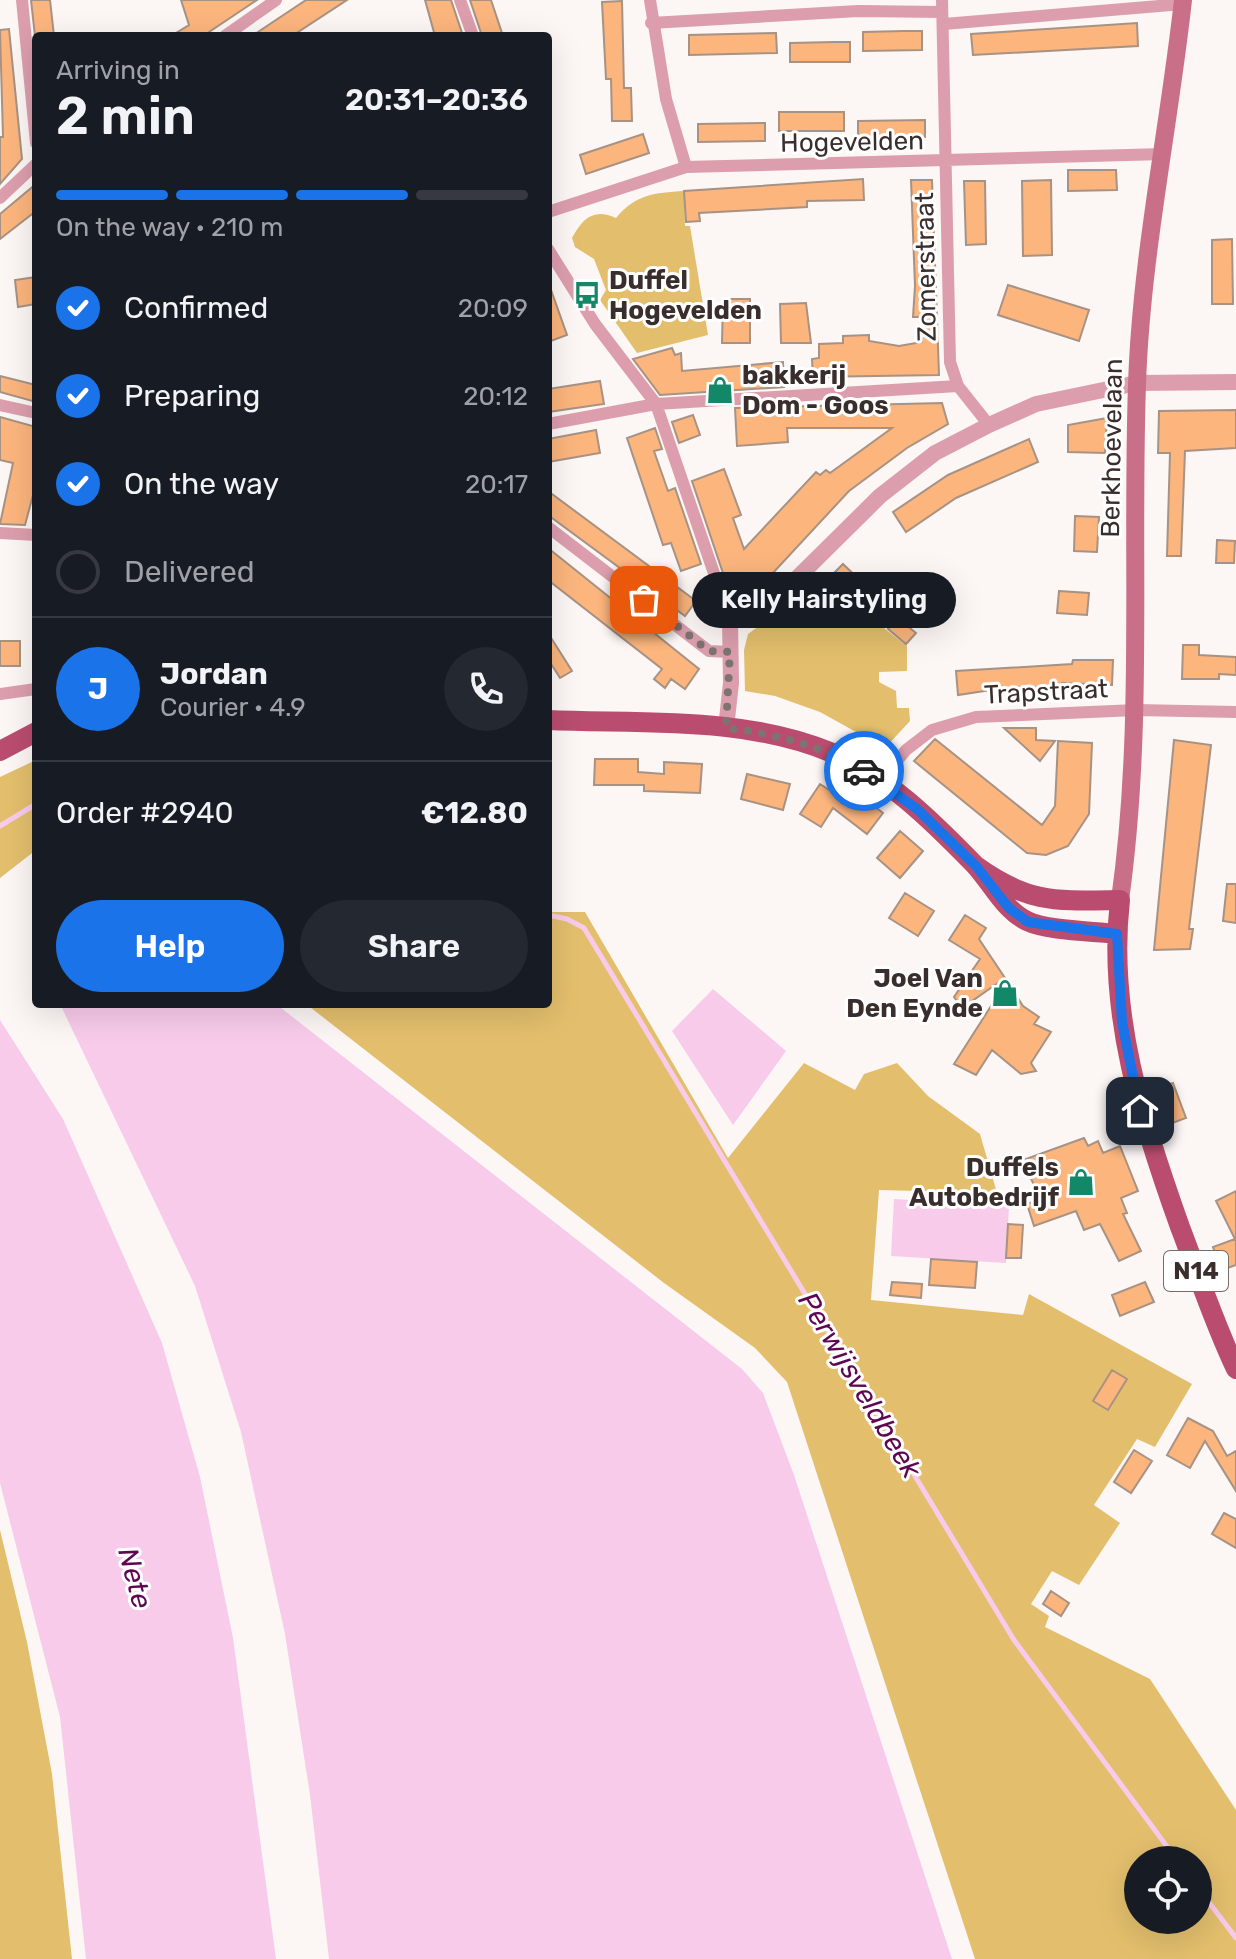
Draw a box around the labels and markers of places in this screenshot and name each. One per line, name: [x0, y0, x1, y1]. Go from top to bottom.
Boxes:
place label: Duffel Hogevelden: [609, 265, 762, 326]
bus stop icon: Duffel Hogevelden: [572, 280, 602, 310]
place label: bakkerij Dom - Goos: [742, 360, 889, 421]
shop icon: bakkerij Dom - Goos: [705, 375, 735, 405]
pin: [610, 566, 678, 634]
callout: Kelly Hairstyling: [692, 572, 956, 628]
place label: Joel Van Den Eynde: [846, 963, 983, 1024]
shop icon: Joel Van Den Eynde: [990, 978, 1020, 1008]
pin: [1106, 1077, 1174, 1145]
place label: Duffels Autobedrijf: [909, 1152, 1059, 1213]
shop icon: Duffels Autobedrijf: [1066, 1167, 1096, 1197]

